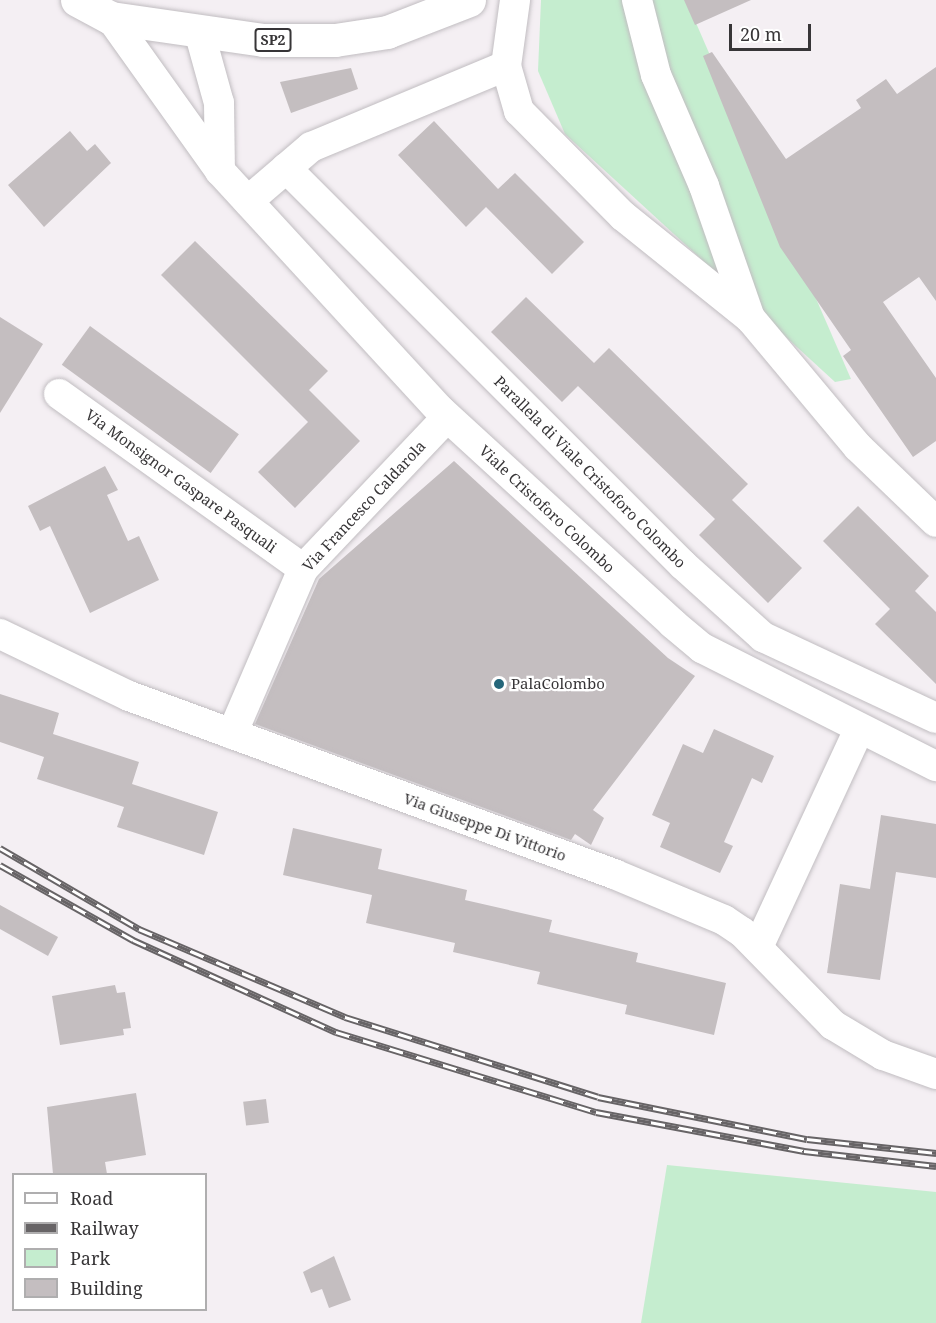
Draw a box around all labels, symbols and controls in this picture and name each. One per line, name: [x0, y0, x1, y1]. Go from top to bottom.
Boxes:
scale bar: [732, 12, 814, 50]
text: 20 m: [740, 22, 782, 46]
road number: SP2: [254, 29, 292, 51]
street label: Parallela di Viale Cristoforo Colombo: [490, 372, 690, 572]
street label: Via Monsignor Gaspare Pasquali: [82, 406, 280, 556]
street label: Via Francesco Caldarola: [299, 437, 429, 575]
street label: Viale Cristoforo Colombo: [476, 441, 618, 577]
place label: PalaColombo: [511, 675, 605, 693]
marker: PalaColombo: [492, 677, 506, 691]
street label: Via Giuseppe Di Vittorio: [401, 789, 569, 865]
legend: [12, 1173, 207, 1311]
text: Road: [70, 1186, 113, 1210]
text: Railway: [70, 1216, 139, 1240]
text: Park: [70, 1246, 110, 1270]
text: Building: [70, 1276, 143, 1300]

